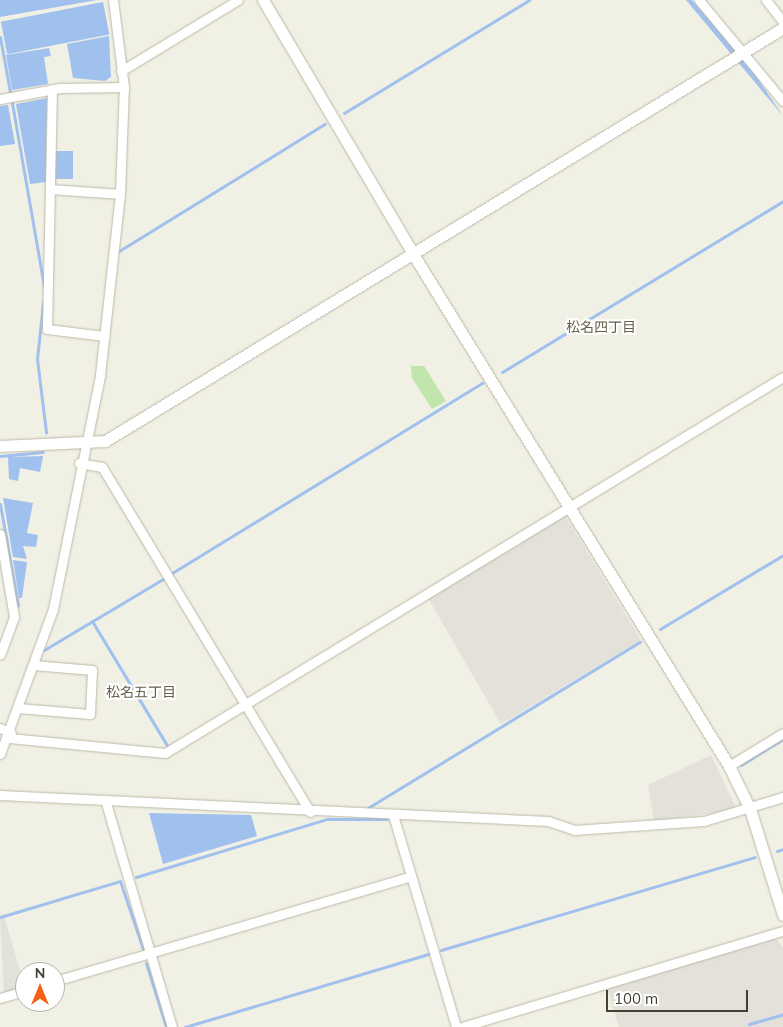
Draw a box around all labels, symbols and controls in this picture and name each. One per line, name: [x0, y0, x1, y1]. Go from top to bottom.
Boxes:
district label: 松名四丁目: [566, 319, 636, 335]
district label: 松名五丁目: [106, 684, 176, 700]
north arrow: [15, 962, 65, 1012]
text: N: [35, 964, 45, 982]
scale bar: [608, 980, 750, 1012]
text: 100 m: [614, 989, 658, 1008]

